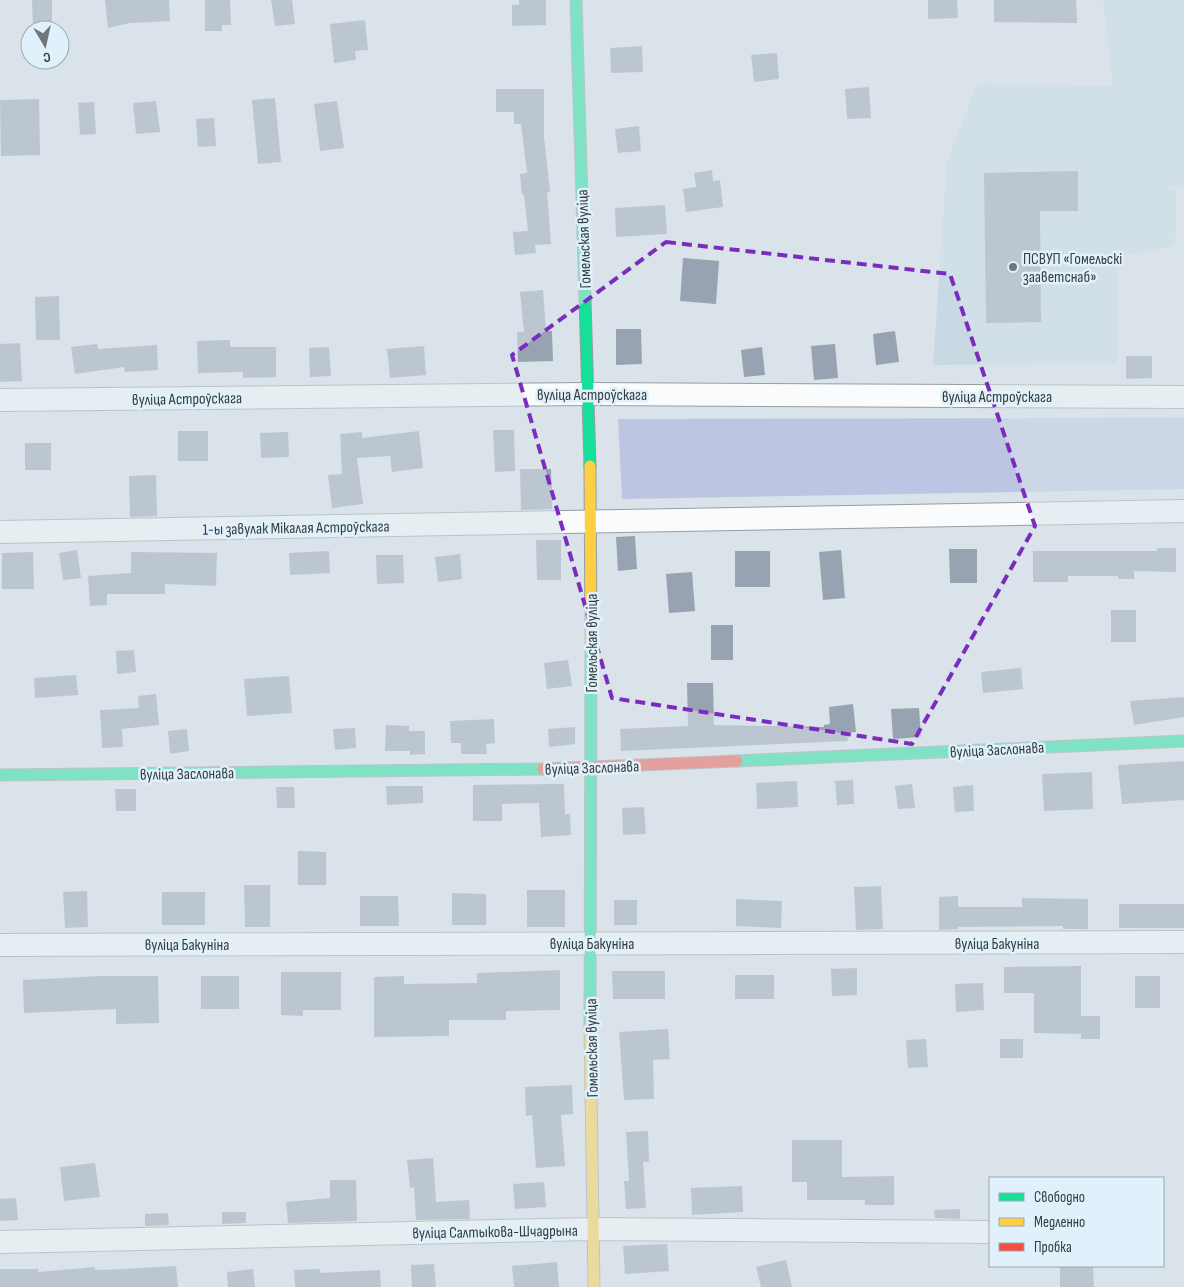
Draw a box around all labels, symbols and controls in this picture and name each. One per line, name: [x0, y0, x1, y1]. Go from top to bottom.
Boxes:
north arrow: [20, 20, 70, 70]
text: С: [42, 48, 52, 66]
street label: Гомельская вуліца: [573, 189, 596, 289]
place label: ПСВУП «Гомельскі зааветснаб»: [1023, 250, 1122, 287]
marker: ПСВУП «Гомельскі зааветснаб»: [1007, 261, 1019, 273]
street label: вуліца Астроўскага: [537, 386, 647, 405]
street label: вуліца Астроўскага: [942, 388, 1052, 407]
street label: вуліца Астроўскага: [132, 389, 242, 410]
street label: 1-ы завулак Мікалая Астроўскага: [202, 517, 390, 540]
street label: Гомельская вуліца: [583, 594, 602, 692]
street label: вуліца Заслонава: [949, 739, 1045, 762]
street label: вуліца Заслонава: [545, 757, 640, 780]
street label: вуліца Заслонава: [140, 764, 234, 785]
street label: вуліца Бакуніна: [550, 935, 634, 954]
street label: вуліца Бакуніна: [955, 935, 1039, 954]
street label: вуліца Бакуніна: [145, 936, 229, 955]
street label: Гомельская вуліца: [582, 998, 603, 1098]
legend: [989, 1177, 1164, 1267]
text: Свободно: [1034, 1188, 1085, 1207]
text: Медленно: [1034, 1213, 1085, 1232]
street label: вуліца Салтыкова-Шчадрына: [412, 1222, 578, 1243]
text: Пробка: [1034, 1238, 1072, 1257]

